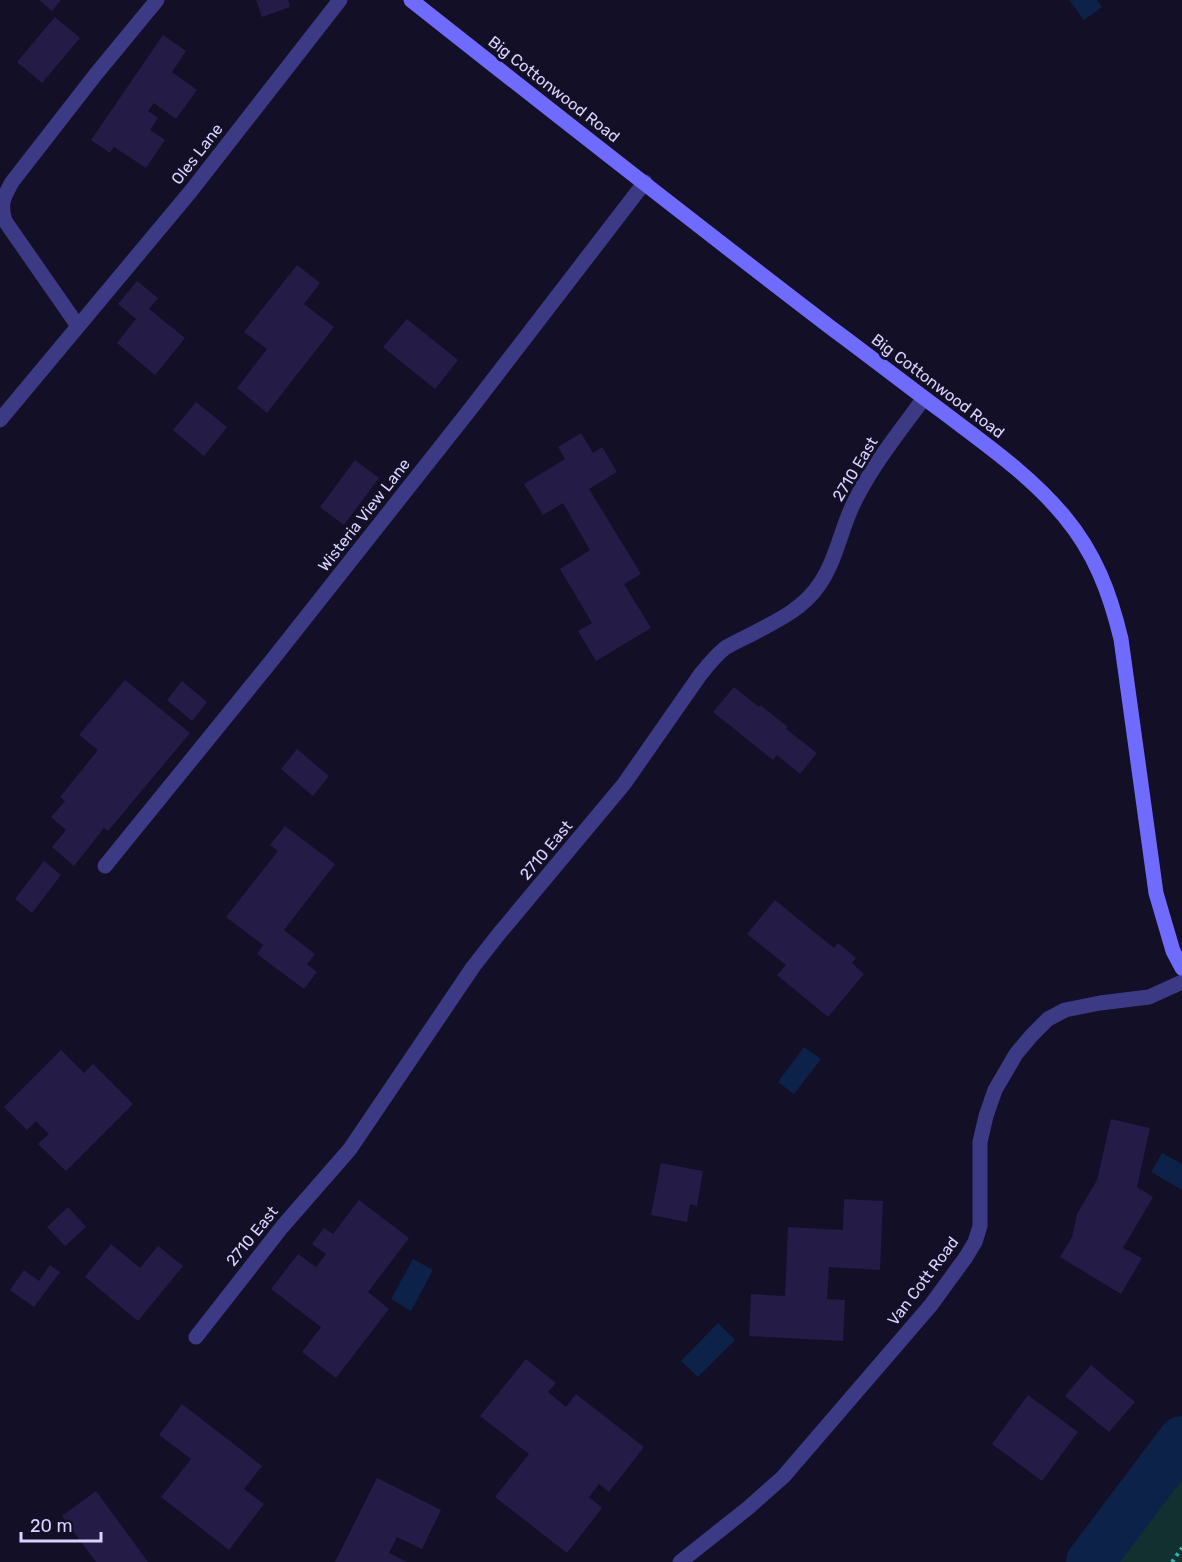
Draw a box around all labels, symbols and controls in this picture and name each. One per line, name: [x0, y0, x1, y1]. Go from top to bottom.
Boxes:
street label: Big Cottonwood Road: [485, 32, 623, 146]
street label: Oles Lane: [167, 120, 227, 188]
street label: Big Cottonwood Road: [868, 330, 1008, 442]
street label: 2710 East: [828, 433, 882, 505]
street label: Wisteria View Lane: [314, 455, 414, 575]
street label: 2710 East: [516, 817, 576, 883]
street label: 2710 East: [222, 1202, 282, 1270]
street label: Van Cott Road: [883, 1233, 963, 1329]
scale bar: [21, 1505, 100, 1543]
text: 20 m: [30, 1515, 72, 1537]

